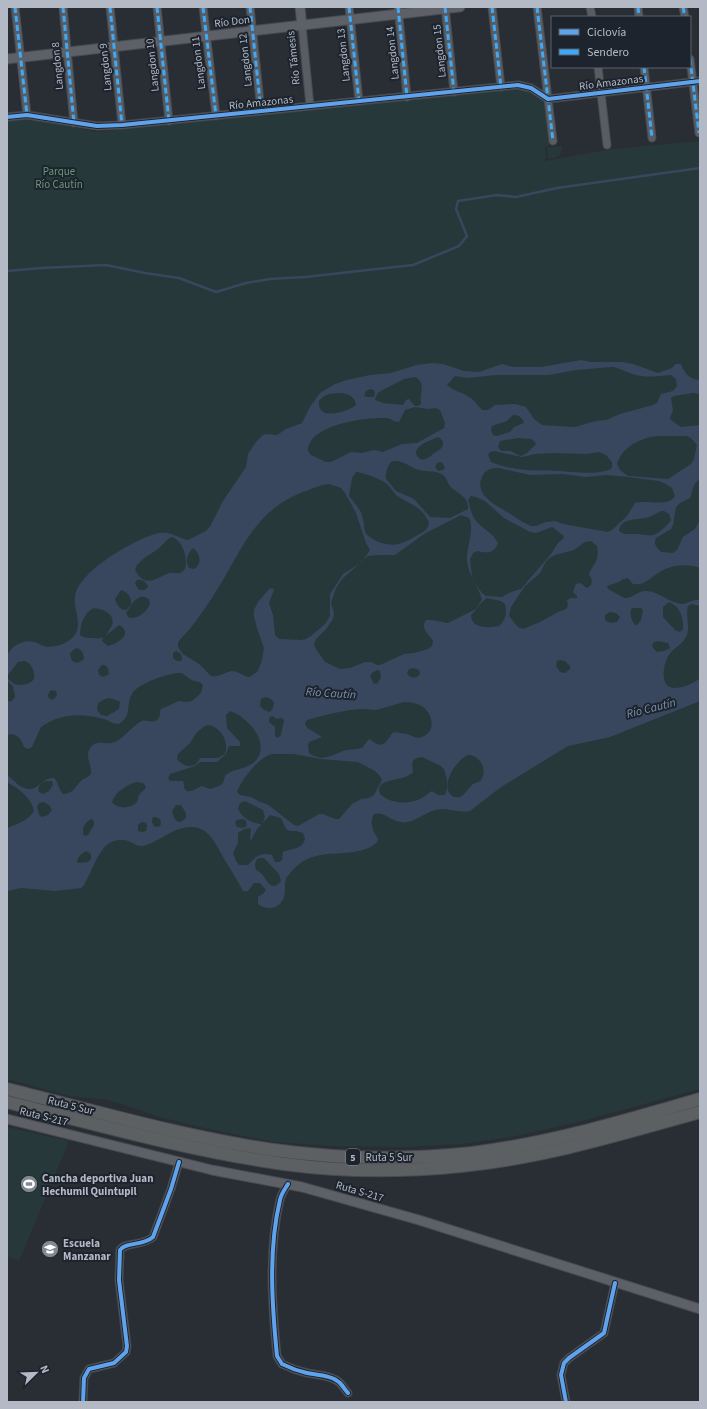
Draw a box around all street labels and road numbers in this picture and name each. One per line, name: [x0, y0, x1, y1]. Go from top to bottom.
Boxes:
street label: Río Don: [213, 12, 251, 31]
street label: Langdon 15: [429, 24, 450, 78]
street label: Langdon 14: [382, 25, 403, 80]
street label: Langdon 13: [333, 28, 354, 82]
street label: Río Támesis: [283, 30, 304, 86]
street label: Langdon 12: [235, 33, 256, 87]
street label: Langdon 11: [188, 35, 209, 90]
street label: Langdon 10: [142, 38, 163, 92]
street label: Langdon 8: [48, 41, 67, 91]
street label: Langdon 9: [96, 42, 115, 92]
street label: Río Amazonas: [578, 71, 644, 94]
street label: Río Amazonas: [228, 92, 294, 113]
street label: Ruta 5 Sur: [46, 1093, 96, 1118]
street label: Ruta S-217: [18, 1103, 70, 1130]
road number: 5: [346, 1149, 360, 1165]
street label: Ruta 5 Sur: [366, 1150, 413, 1165]
street label: Ruta S-217: [334, 1177, 386, 1205]

